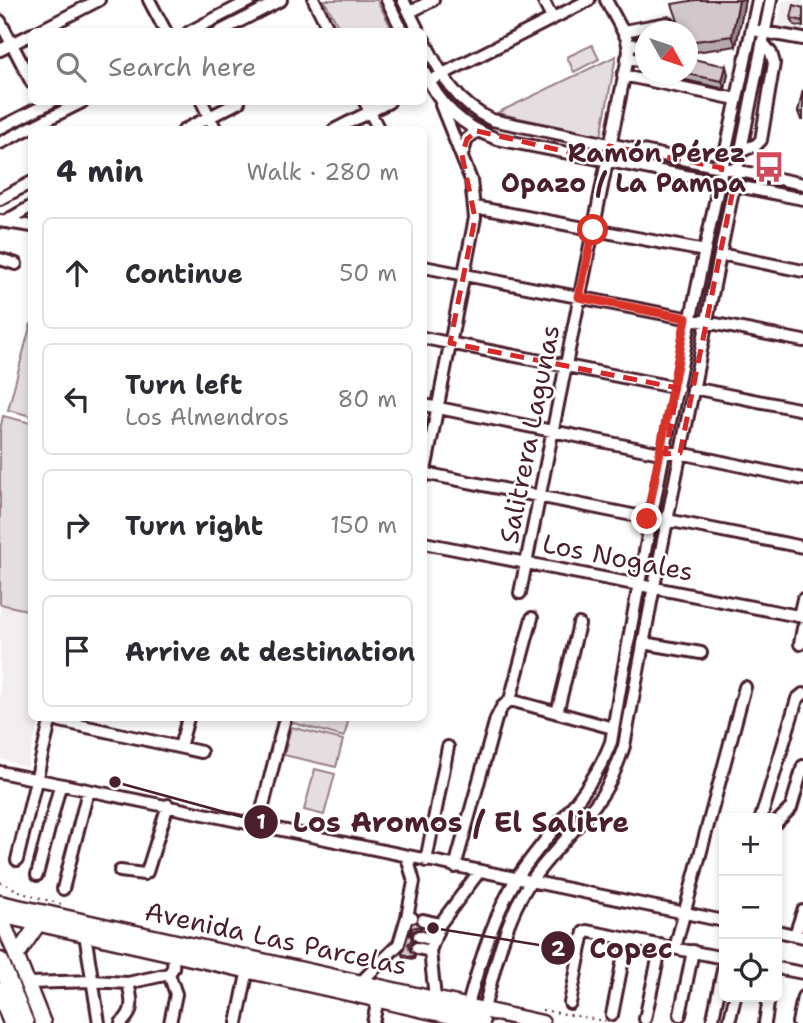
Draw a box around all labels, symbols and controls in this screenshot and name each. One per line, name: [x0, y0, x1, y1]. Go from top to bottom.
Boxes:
north arrow: [635, 21, 698, 84]
search box: [28, 28, 427, 105]
icon: search: [52, 48, 90, 86]
text: Search here: [108, 49, 257, 84]
place label: Ramón Pérez Opazo / La Pampa: [501, 135, 746, 200]
bus stop icon: Ramón Pérez Opazo / La Pampa: [752, 150, 786, 184]
text: 4 min: [56, 151, 143, 192]
text: Walk · 280 m: [246, 157, 399, 187]
route start: [577, 214, 608, 245]
icon: ahead: [58, 254, 96, 292]
text: Continue: [125, 256, 243, 291]
text: 50 m: [339, 258, 397, 288]
street label: Salitrera Lagunas: [491, 322, 567, 546]
text: Turn left: [125, 367, 242, 402]
icon: left: [58, 380, 96, 418]
text: 80 m: [338, 384, 397, 414]
text: Los Almendros: [125, 402, 289, 432]
route end: [631, 503, 662, 534]
icon: right: [58, 506, 96, 544]
text: Turn right: [125, 508, 263, 543]
text: 150 m: [330, 510, 397, 540]
street label: Los Nogales: [540, 525, 696, 589]
icon: arrive: [58, 632, 96, 670]
text: Arrive at destination: [125, 634, 415, 669]
callout: Los Aromos / El Salitre: [244, 797, 643, 846]
text: Los Aromos / El Salitre: [293, 803, 629, 841]
text: 1: [256, 808, 266, 836]
map controls: [719, 813, 782, 1002]
button: +: [719, 813, 782, 876]
button: −: [719, 876, 782, 939]
street label: Avenida Las Parcelas: [142, 893, 410, 983]
callout: Copec: [540, 924, 687, 973]
text: Copec: [589, 929, 673, 967]
text: 2: [551, 935, 566, 963]
button: locate: [719, 939, 782, 1002]

